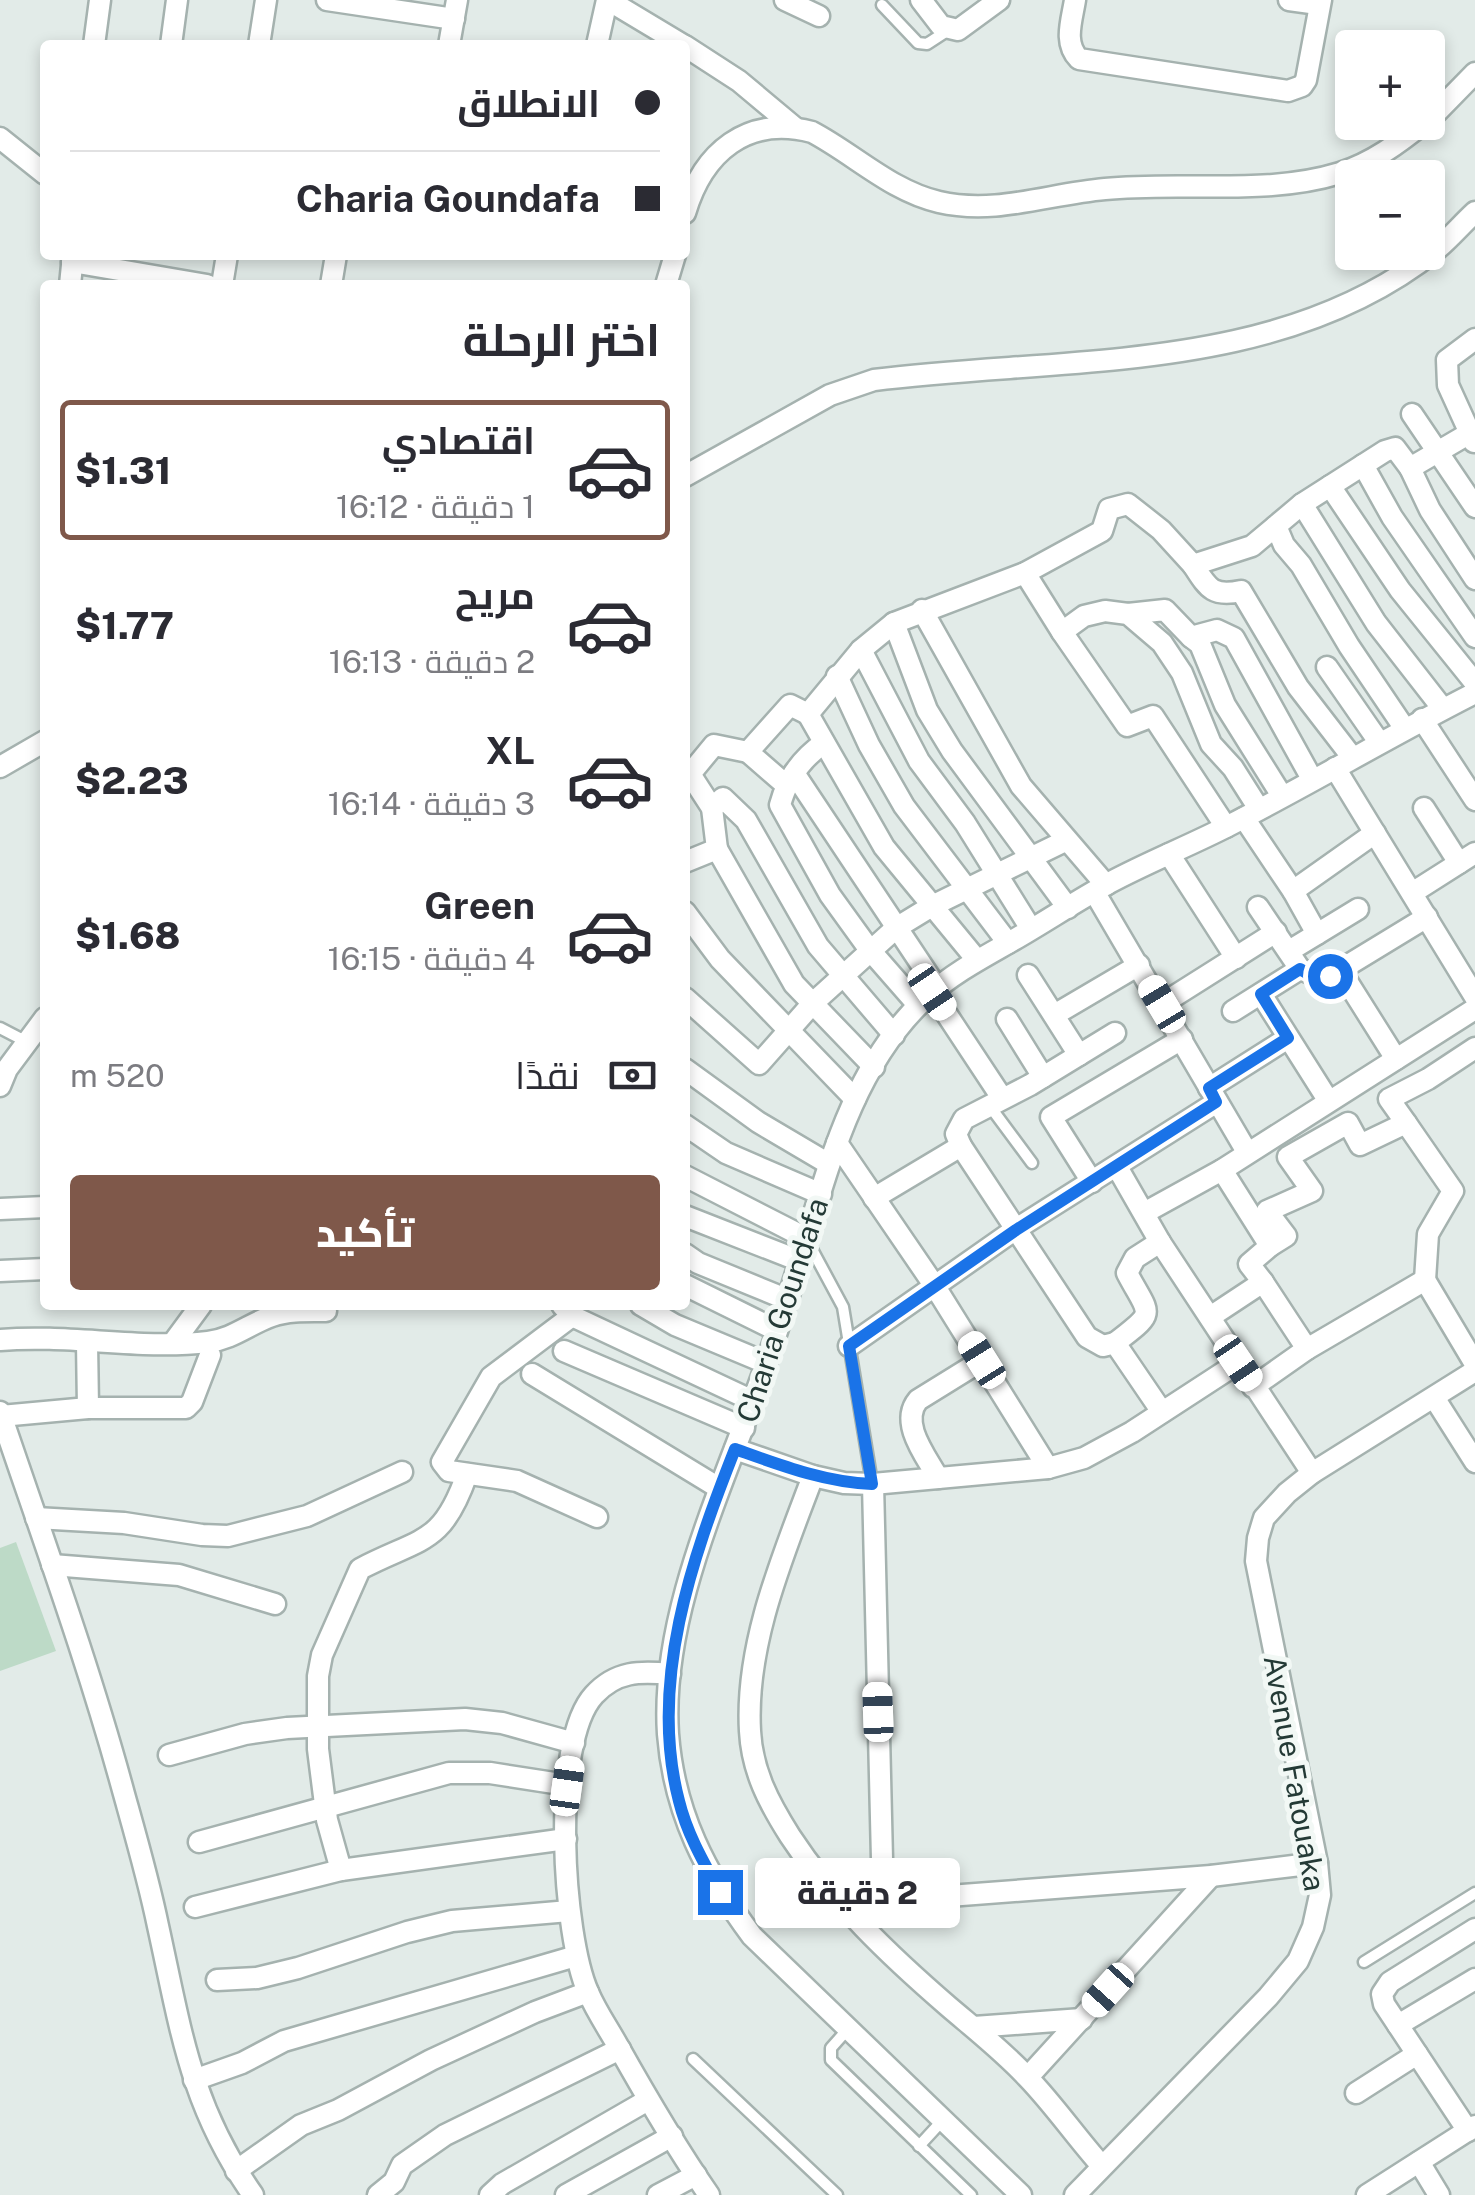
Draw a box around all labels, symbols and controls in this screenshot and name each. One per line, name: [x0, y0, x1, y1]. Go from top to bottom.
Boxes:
map controls: [1335, 30, 1445, 270]
button: +: [1335, 30, 1445, 140]
text: الانطلاق: [457, 81, 600, 126]
button: −: [1335, 160, 1445, 270]
text: Charia Goundafa: [296, 176, 600, 221]
text: اختر الرحلة: [463, 313, 660, 366]
text: اقتصادي: [382, 418, 535, 463]
icon: car: [565, 425, 655, 515]
text: $1.31: [75, 448, 171, 493]
text: 1 دقيقة · 16:12: [336, 488, 535, 525]
text: مريح: [455, 573, 535, 618]
icon: car: [565, 580, 655, 670]
text: $1.77: [75, 603, 174, 648]
text: 2 دقيقة · 16:13: [329, 643, 535, 680]
text: XL: [486, 728, 535, 773]
icon: car: [565, 735, 655, 825]
text: $2.23: [75, 758, 189, 803]
text: 3 دقيقة · 16:14: [328, 785, 535, 822]
text: Green: [424, 883, 535, 928]
icon: car: [565, 890, 655, 980]
text: $1.68: [75, 913, 181, 958]
text: 4 دقيقة · 16:15: [327, 940, 535, 977]
route start: [1308, 954, 1353, 999]
car: [903, 959, 961, 1025]
car: [1134, 971, 1190, 1037]
icon: cash: [605, 1048, 660, 1103]
text: نقدًا: [515, 1053, 580, 1098]
text: 520 m: [70, 1057, 165, 1094]
button: تأكيد: [70, 1175, 660, 1290]
street label: Charia Goundafa: [729, 1193, 835, 1427]
car: [953, 1327, 1011, 1393]
car: [1209, 1330, 1267, 1396]
street label: Avenue Fatouaka: [1257, 1652, 1333, 1894]
car: [862, 1681, 894, 1743]
car: [548, 1754, 586, 1818]
callout: 2 دقيقة: [755, 1857, 960, 1927]
route end: [698, 1870, 743, 1915]
text: 2 دقيقة: [797, 1874, 918, 1911]
car: [1077, 1958, 1139, 2022]

